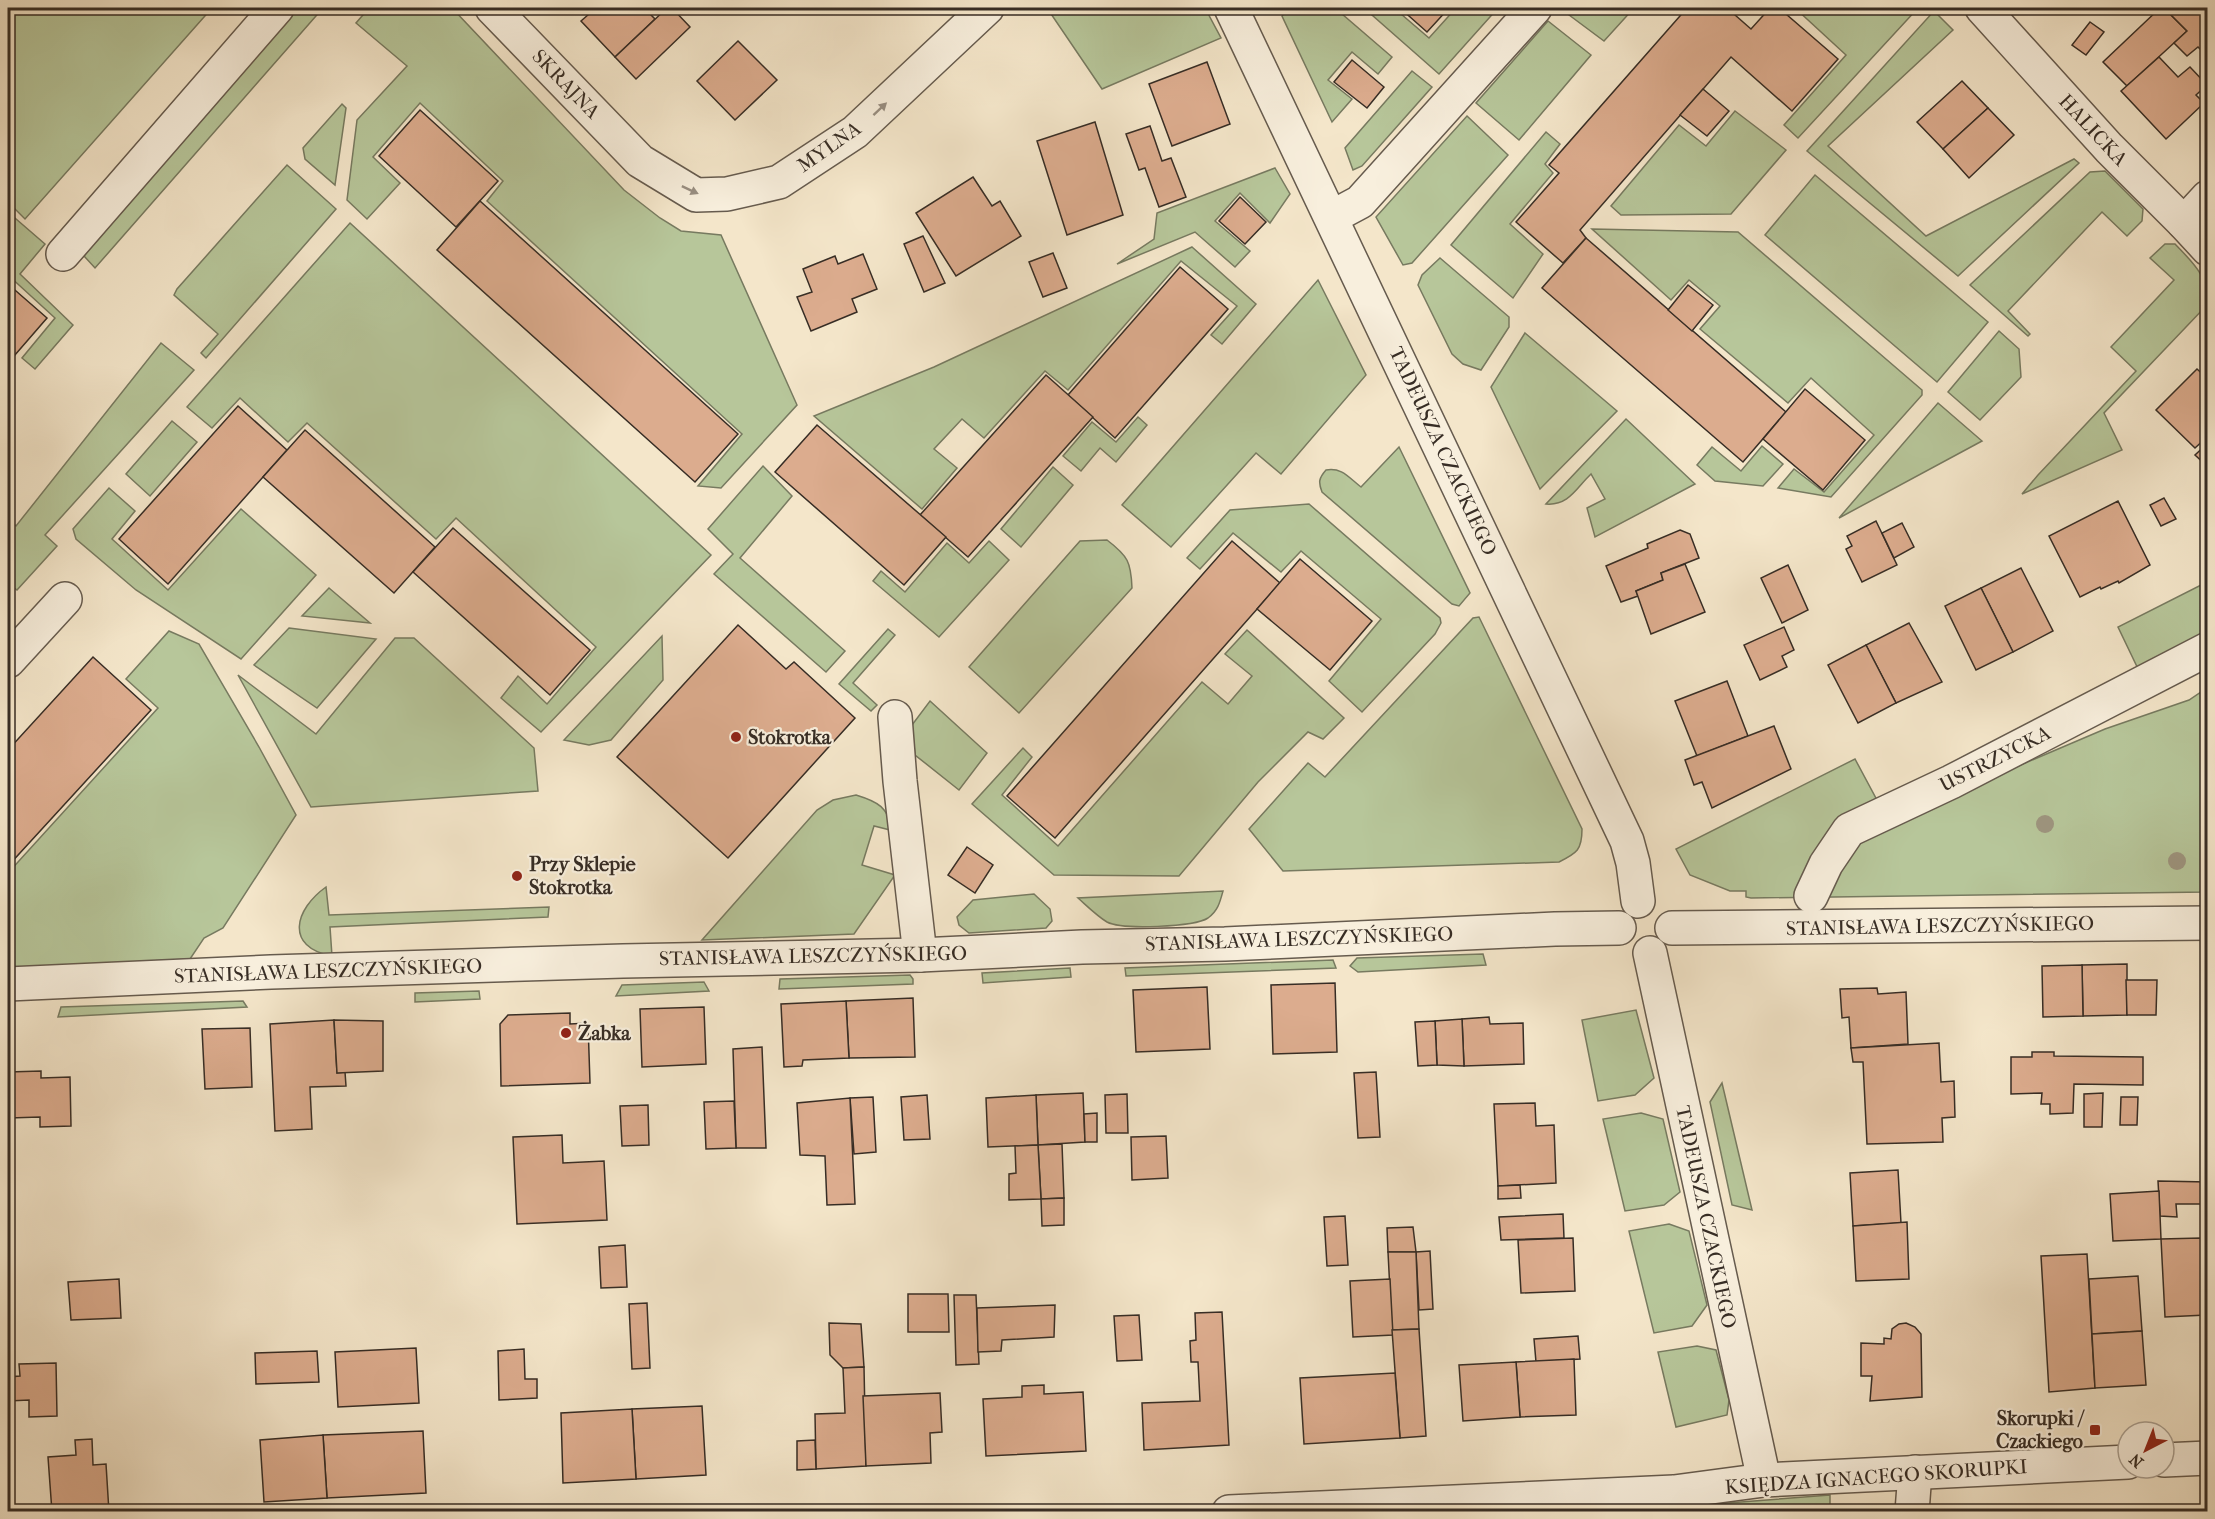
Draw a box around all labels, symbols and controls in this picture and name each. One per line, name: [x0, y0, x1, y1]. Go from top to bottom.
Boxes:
street label: SKRAJNA: [527, 45, 605, 124]
street label: HALICKA: [2054, 89, 2133, 171]
one-way arrow: [872, 102, 887, 116]
street label: MYLNA: [793, 116, 866, 177]
one-way arrow: [682, 185, 700, 195]
street label: TADEUSZA CZACKIEGO: [1385, 343, 1501, 559]
street label: USTRZYCKA: [1936, 721, 2055, 797]
place label: Stokrotka: [748, 726, 832, 749]
marker: Stokrotka: [729, 730, 743, 744]
place label: Przy Sklepie Stokrotka: [529, 853, 636, 899]
marker: Przy Sklepie Stokrotka: [510, 869, 524, 883]
street label: STANISŁAWA LESZCZYŃSKIEGO: [1786, 911, 2094, 940]
street label: STANISŁAWA LESZCZYŃSKIEGO: [1145, 921, 1453, 956]
street label: STANISŁAWA LESZCZYŃSKIEGO: [659, 941, 967, 970]
street label: STANISŁAWA LESZCZYŃSKIEGO: [174, 953, 482, 988]
place label: Żabka: [578, 1020, 631, 1045]
marker: Żabka: [559, 1026, 573, 1040]
street label: TADEUSZA CZACKIEGO: [1671, 1103, 1741, 1331]
place label: Skorupki / Czackiego: [1996, 1407, 2085, 1453]
north arrow: [2116, 1420, 2176, 1480]
marker: Skorupki / Czackiego: [2088, 1423, 2102, 1437]
text: N: [2125, 1449, 2147, 1472]
street label: KSIĘDZA IGNACEGO SKORUPKI: [1724, 1455, 2028, 1499]

